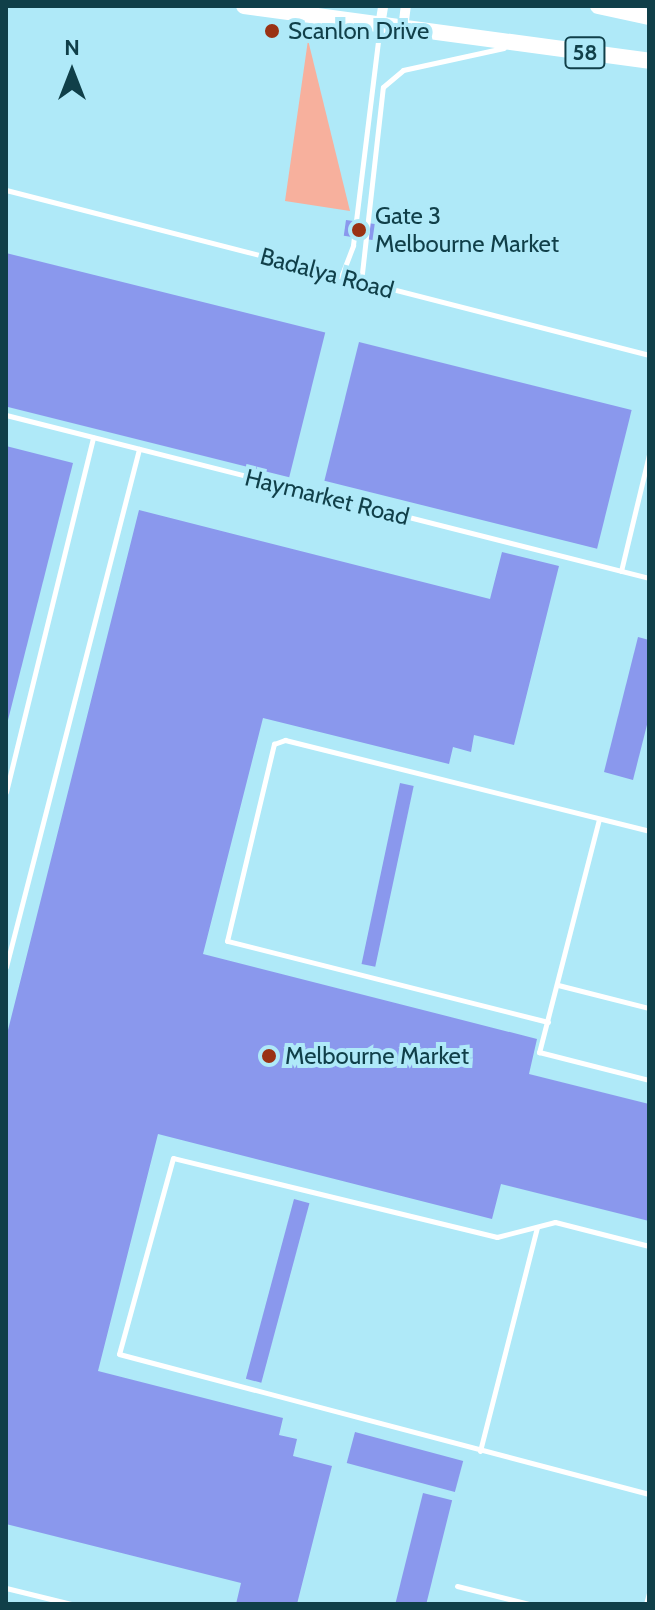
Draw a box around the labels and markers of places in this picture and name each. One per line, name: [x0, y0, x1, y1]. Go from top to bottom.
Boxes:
place label: Scanlon Drive: [288, 17, 429, 45]
marker: Scanlon Drive: [263, 22, 281, 40]
place label: Gate 3 Melbourne Market: [375, 202, 559, 258]
marker: Gate 3 Melbourne Market: [350, 221, 368, 239]
place label: Melbourne Market: [285, 1042, 469, 1070]
marker: Melbourne Market: [260, 1047, 278, 1065]

